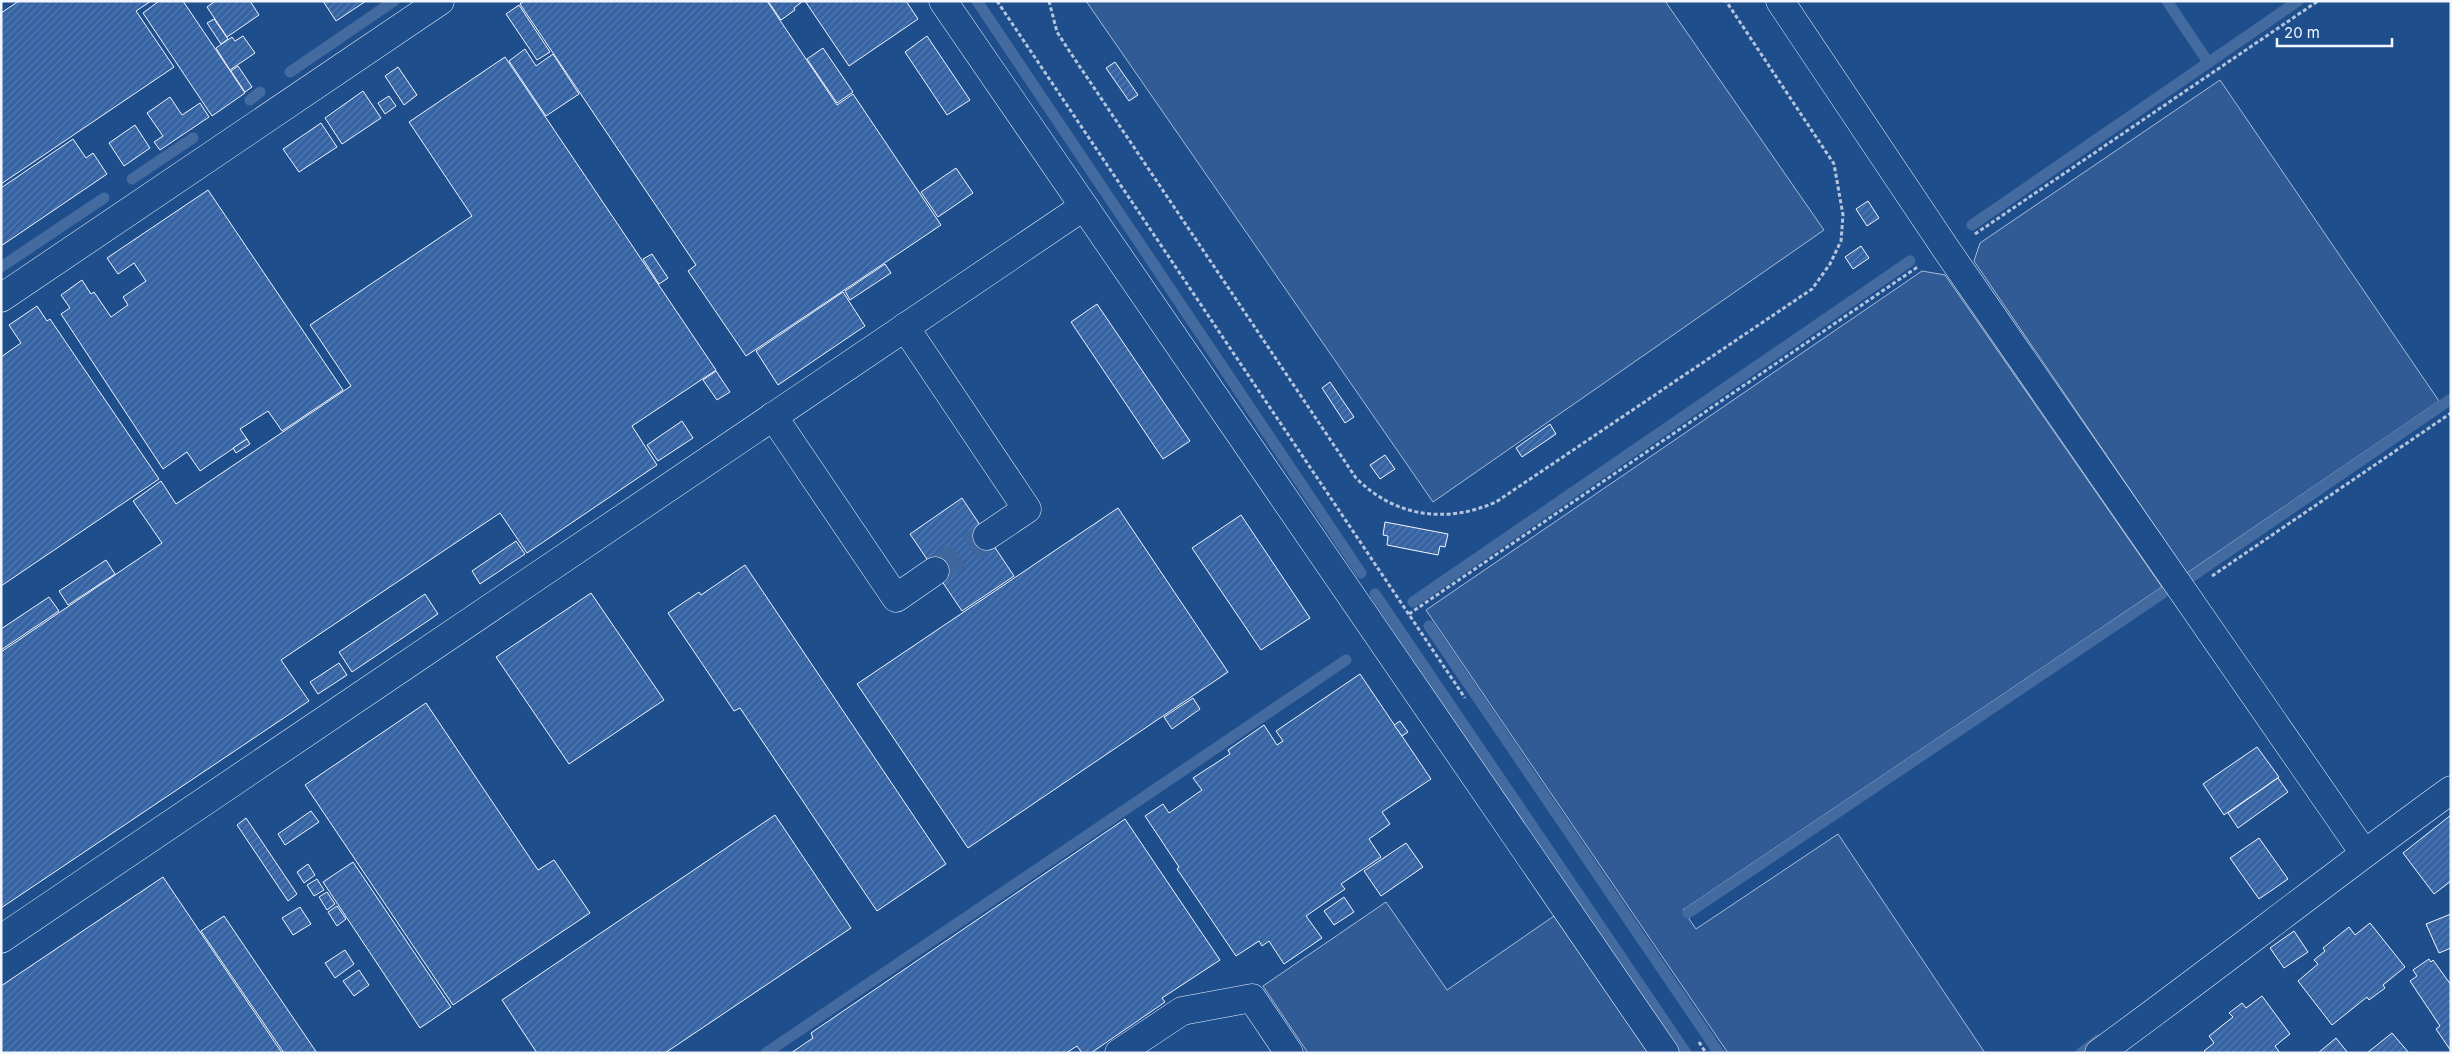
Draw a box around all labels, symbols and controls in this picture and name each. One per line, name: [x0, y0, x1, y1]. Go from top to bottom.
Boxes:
scale bar: [2277, 15, 2392, 47]
text: 20 m: [2284, 23, 2320, 42]

